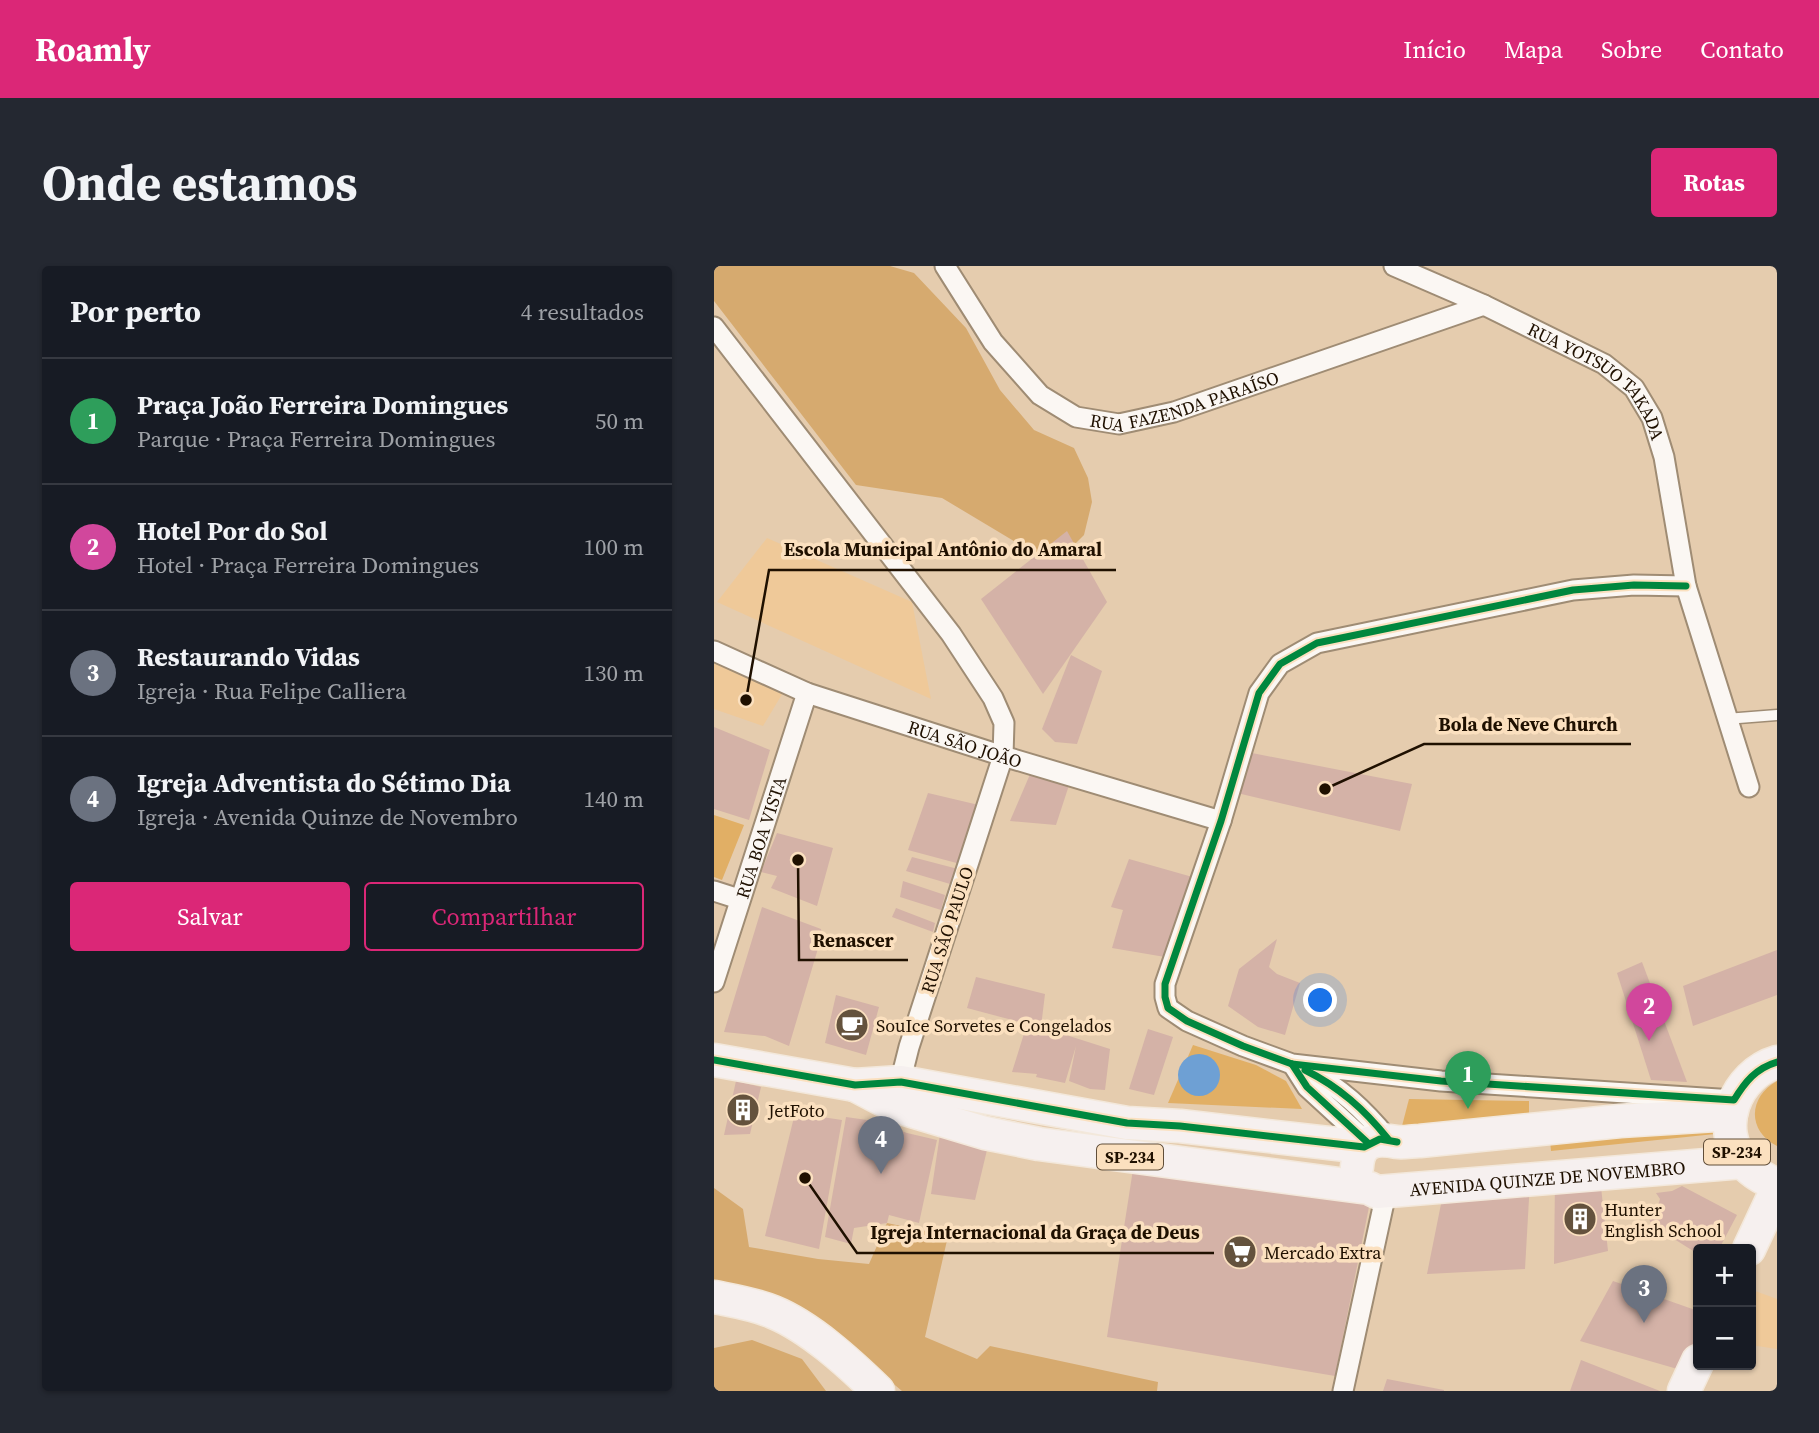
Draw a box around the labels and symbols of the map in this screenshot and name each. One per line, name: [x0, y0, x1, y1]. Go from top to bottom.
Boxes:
street label: RUA YOTSUO TAKADA: [1524, 316, 1671, 443]
street label: RUA FAZENDA PARAÍSO: [1088, 364, 1282, 437]
callout: Escola Municipal Antônio do Amaral: [769, 530, 1116, 570]
text: Escola Municipal Antônio do Amaral: [784, 536, 1102, 562]
callout: Bola de Neve Church: [1424, 704, 1631, 744]
text: Bola de Neve Church: [1438, 711, 1618, 737]
street label: RUA SÃO JOÃO: [905, 714, 1025, 774]
street label: RUA BOA VISTA: [729, 773, 792, 902]
street label: RUA SÃO PAULO: [915, 863, 979, 997]
callout: Renascer: [799, 920, 908, 960]
text: Renascer: [812, 927, 894, 953]
your location: [1303, 983, 1337, 1017]
pin: 2: [1626, 983, 1672, 1041]
cafe icon: SouIce Sorvetes e Congelados: [833, 1006, 871, 1044]
place label: SouIce Sorvetes e Congelados: [876, 1013, 1112, 1038]
pin: 1: [1445, 1051, 1491, 1109]
building icon: JetFoto: [724, 1091, 762, 1129]
place label: JetFoto: [767, 1098, 825, 1123]
pin: 4: [858, 1116, 904, 1174]
road number: SP-234: [1704, 1140, 1770, 1164]
road number: SP-234: [1097, 1144, 1163, 1170]
street label: AVENIDA QUINZE DE NOVEMBRO: [1408, 1154, 1686, 1202]
place label: Hunter English School: [1604, 1197, 1722, 1243]
building icon: Hunter English School: [1561, 1200, 1599, 1238]
callout: Igreja Internacional da Graça de Deus: [857, 1213, 1214, 1253]
text: Igreja Internacional da Graça de Deus: [870, 1219, 1200, 1245]
supermarket icon: Mercado Extra: [1221, 1233, 1259, 1271]
place label: Mercado Extra: [1264, 1240, 1382, 1265]
pin: 3: [1621, 1265, 1667, 1323]

